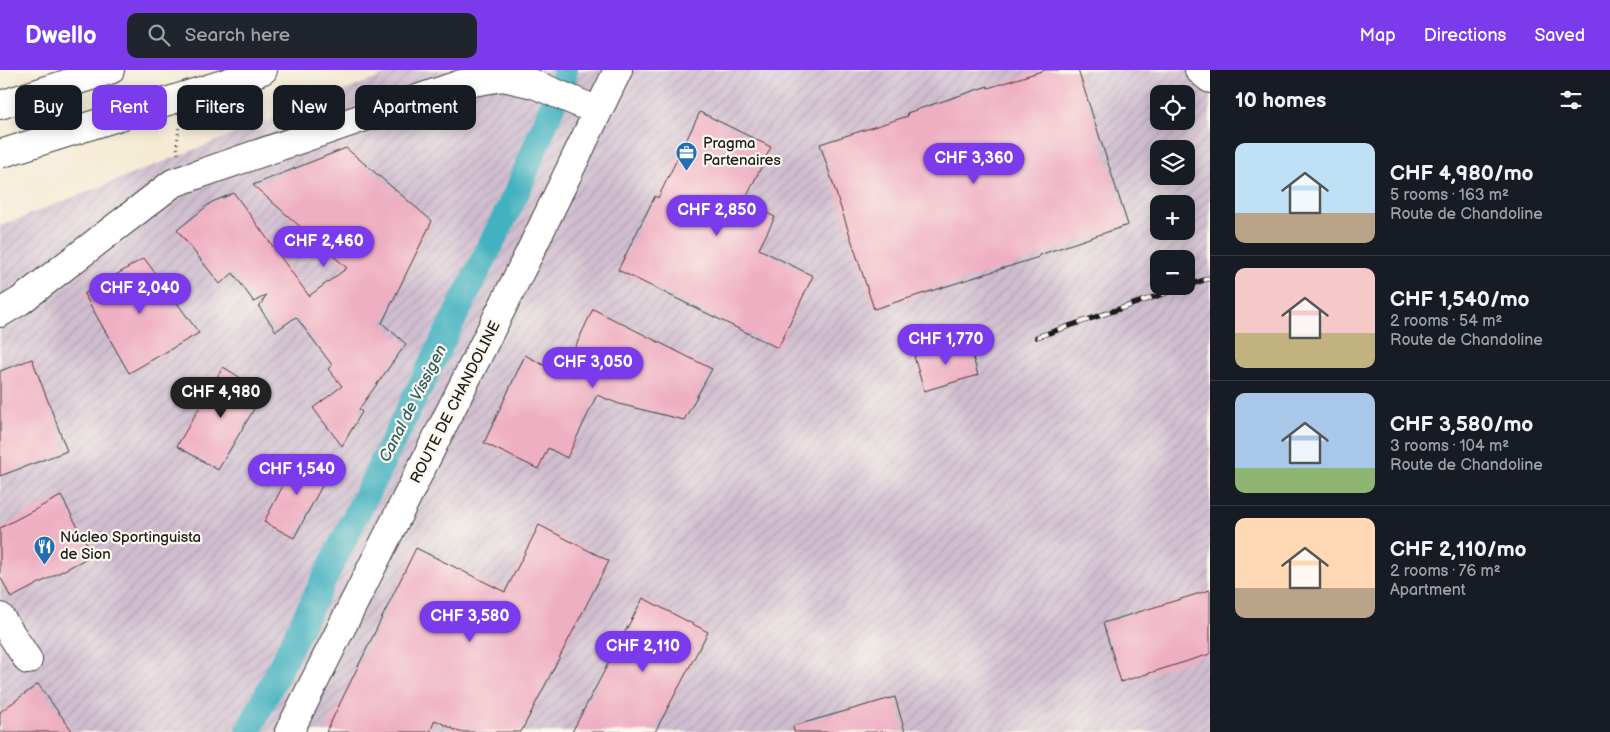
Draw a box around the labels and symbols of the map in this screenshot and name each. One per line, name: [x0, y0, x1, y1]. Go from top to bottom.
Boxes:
place label: Pragma Partenaires: [703, 134, 781, 170]
office icon: Pragma Partenaires: [675, 140, 699, 171]
pin: CHF 3,360: [917, 142, 1031, 185]
pin: CHF 2,850: [660, 194, 774, 237]
pin: CHF 2,460: [267, 226, 381, 268]
pin: CHF 2,040: [83, 272, 197, 315]
street label: ROUTE DE CHANDOLINE: [406, 318, 505, 487]
pin: CHF 1,770: [889, 324, 1003, 366]
water label: Canal de Vissigen: [376, 342, 451, 465]
pin: CHF 3,050: [536, 346, 650, 389]
pin: CHF 4,980: [164, 376, 278, 419]
pin: CHF 1,540: [240, 454, 354, 496]
place label: Núcleo Sportinguista de Sion: [60, 528, 201, 564]
restaurant icon: Núcleo Sportinguista de Sion: [32, 534, 56, 565]
pin: CHF 3,580: [413, 600, 527, 643]
pin: CHF 2,110: [586, 630, 700, 673]

